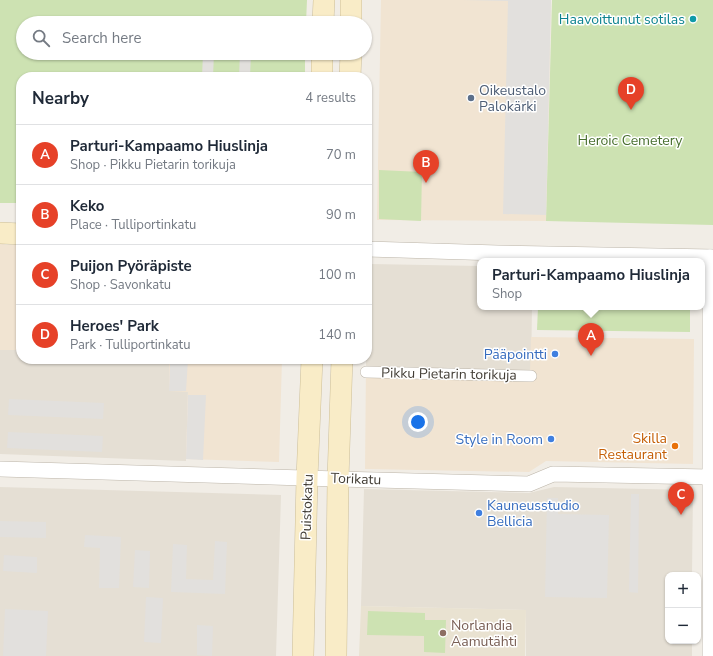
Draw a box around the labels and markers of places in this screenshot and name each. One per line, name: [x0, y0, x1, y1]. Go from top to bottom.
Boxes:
place label: Haavoittunut sotilas: [559, 10, 685, 29]
marker: Haavoittunut sotilas: [688, 14, 698, 24]
pin: D: [618, 77, 644, 110]
place label: Oikeustalo Palokärki: [479, 81, 546, 116]
marker: Oikeustalo Palokärki: [466, 93, 476, 103]
pin: B: [413, 150, 439, 183]
pin: A: [578, 323, 604, 356]
place label: Pääpointti: [484, 345, 547, 364]
marker: Pääpointti: [550, 349, 560, 359]
place label: Skilla Restaurant: [598, 429, 667, 464]
place label: Style in Room: [456, 430, 543, 449]
marker: Style in Room: [546, 434, 556, 444]
marker: Skilla Restaurant: [670, 441, 680, 451]
pin: C: [668, 482, 694, 515]
place label: Kauneusstudio Bellicia: [487, 496, 580, 531]
marker: Kauneusstudio Bellicia: [474, 508, 484, 518]
place label: Norlandia Aamutähti: [451, 616, 517, 651]
marker: Norlandia Aamutähti: [438, 628, 448, 638]

